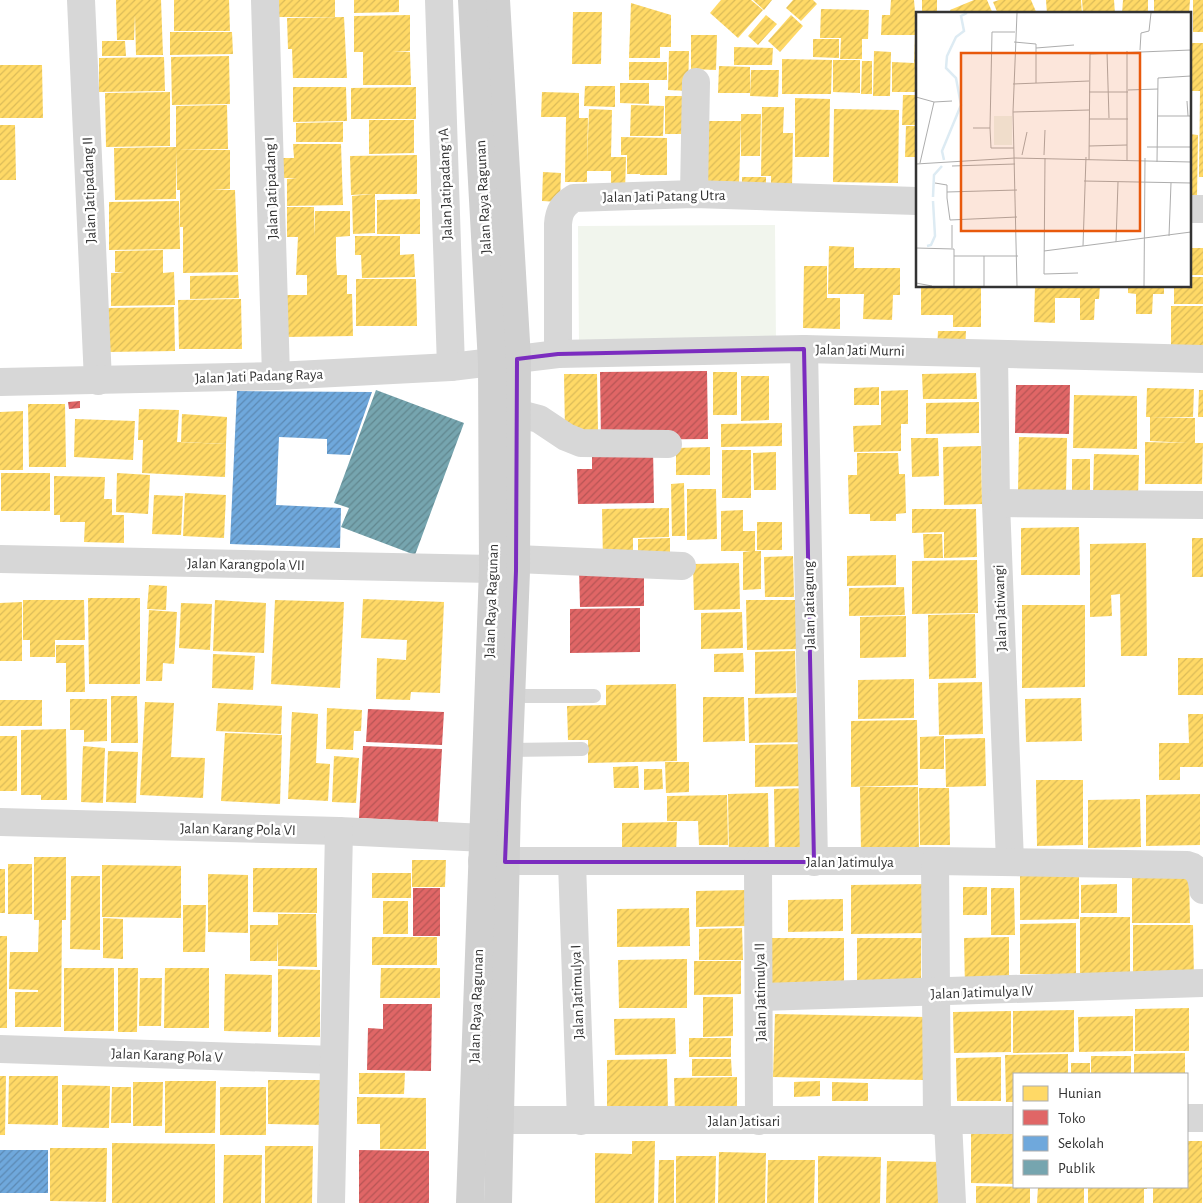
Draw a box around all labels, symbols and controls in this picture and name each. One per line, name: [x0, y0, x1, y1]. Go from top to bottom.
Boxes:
inset map: [916, 12, 1190, 288]
street label: Jalan Jatipadang 1A: [436, 127, 455, 240]
street label: Jalan Jatipadang II: [80, 137, 99, 243]
street label: Jalan Jatipadang I: [262, 137, 281, 239]
street label: Jalan Raya Ragunan: [473, 139, 494, 254]
street label: Jalan Jati Patang Utra: [602, 188, 726, 205]
street label: Jalan Jati Murni: [815, 342, 905, 359]
street label: Jalan Jati Padang Raya: [195, 367, 324, 386]
street label: Jalan Raya Ragunan: [482, 544, 501, 658]
street label: Jalan Karangpola VII: [187, 556, 305, 573]
street label: Jalan Jatiagung: [801, 560, 818, 649]
street label: Jalan Jatiwangi: [991, 564, 1010, 652]
street label: Jalan Karang Pola VI: [180, 821, 296, 838]
street label: Jalan Jatimulya: [806, 855, 894, 870]
street label: Jalan Jatimulya II: [752, 943, 769, 1041]
street label: Jalan Jatimulya I: [568, 944, 587, 1040]
street label: Jalan Raya Ragunan: [467, 949, 486, 1063]
street label: Jalan Jatimulya IV: [930, 983, 1034, 1002]
street label: Jalan Karang Pola V: [111, 1046, 224, 1065]
legend: [1013, 1073, 1188, 1188]
text: Hunian: [1058, 1086, 1102, 1101]
text: Toko: [1058, 1111, 1086, 1126]
street label: Jalan Jatisari: [708, 1114, 780, 1129]
text: Sekolah: [1058, 1136, 1104, 1151]
text: Publik: [1058, 1161, 1095, 1176]

